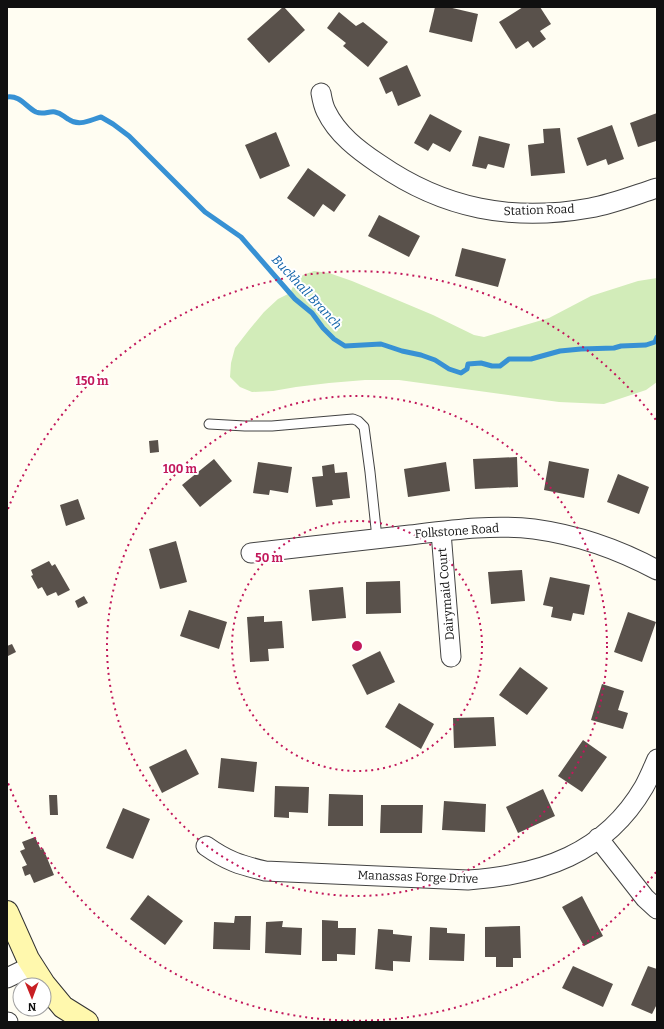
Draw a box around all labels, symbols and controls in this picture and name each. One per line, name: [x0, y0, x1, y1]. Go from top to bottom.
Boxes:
street label: Station Road: [503, 202, 575, 218]
water label: Buckhall Branch: [269, 252, 345, 332]
text: 150 m: [76, 374, 109, 388]
text: 100 m: [163, 462, 198, 476]
street label: Folkstone Road: [414, 521, 500, 541]
street label: Dairymaid Court: [435, 547, 457, 641]
text: 50 m: [255, 551, 283, 565]
centre of rings: [350, 639, 364, 653]
street label: Manassas Forge Drive: [357, 868, 479, 886]
north arrow: [12, 977, 52, 1017]
text: N: [27, 1000, 37, 1013]

